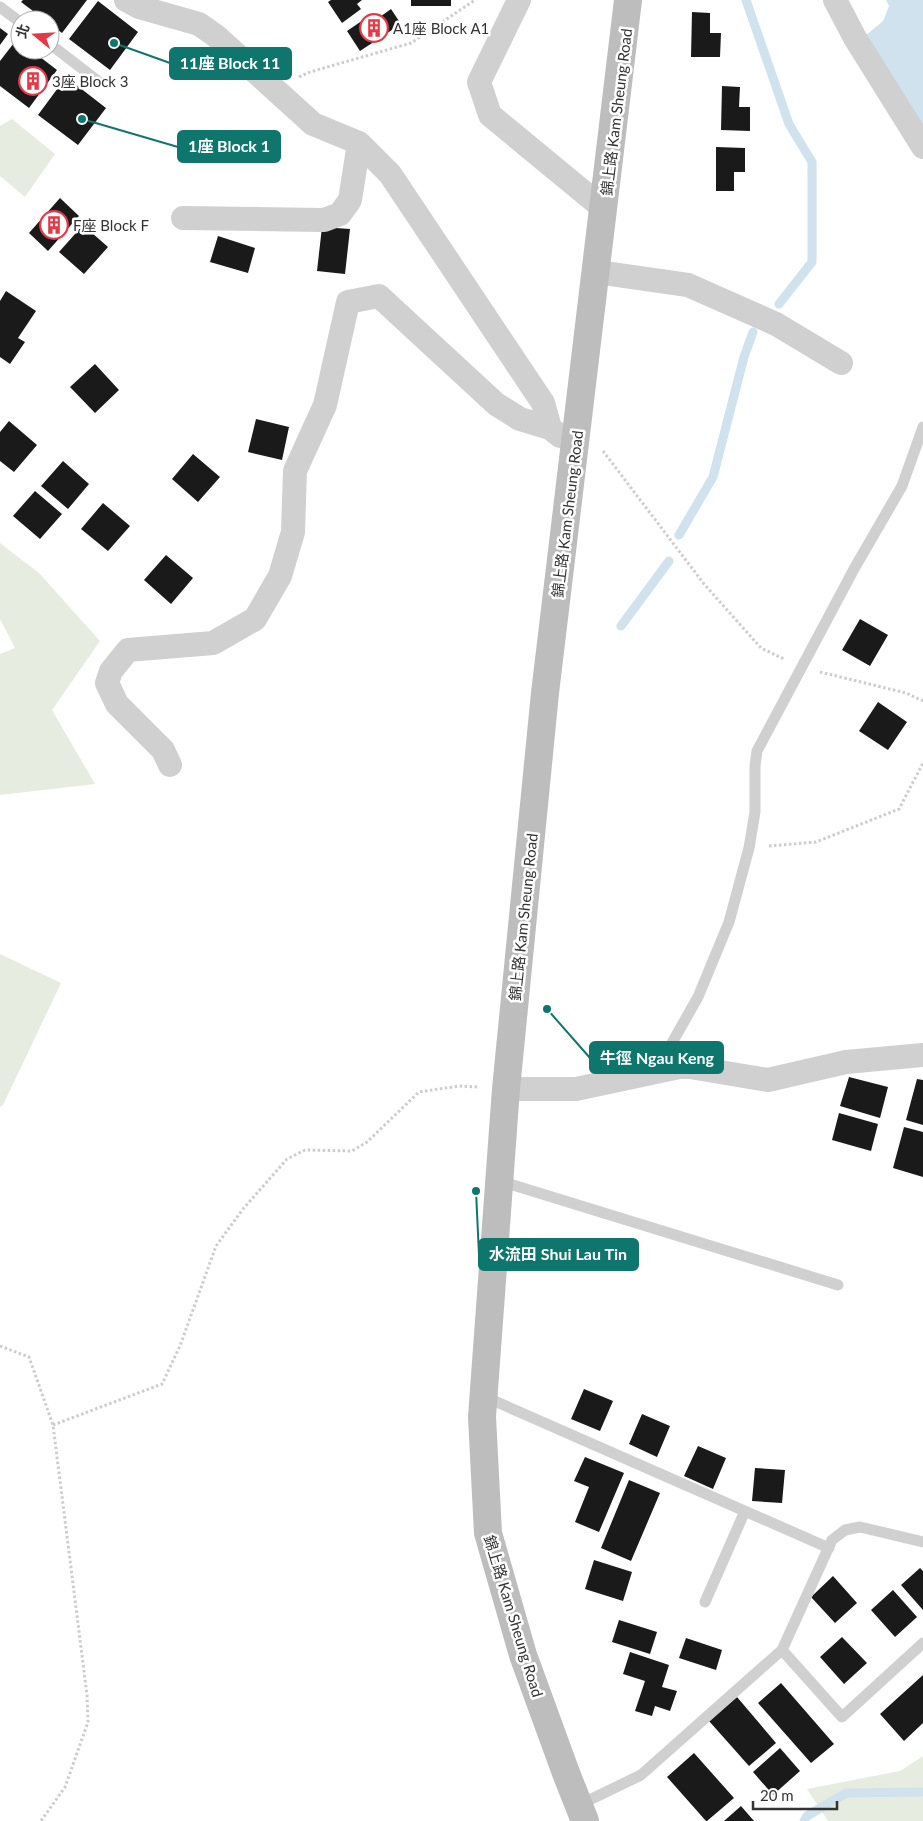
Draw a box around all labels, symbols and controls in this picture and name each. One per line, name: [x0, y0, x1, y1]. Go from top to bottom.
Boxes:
north arrow: [10, 10, 60, 60]
building icon: A1座 Block A1: [359, 13, 389, 43]
place label: A1座 Block A1: [393, 19, 489, 37]
text: 北: [12, 22, 32, 40]
street label: 錦上路 Kam Sheung Road: [597, 27, 635, 197]
callout: 11座 Block 11: [170, 48, 291, 79]
text: 11座 Block 11: [180, 53, 280, 72]
building icon: 3座 Block 3: [18, 66, 48, 96]
place label: 3座 Block 3: [52, 72, 128, 90]
callout: 1座 Block 1: [178, 131, 280, 162]
text: 1座 Block 1: [188, 136, 270, 155]
building icon: F座 Block F: [39, 210, 69, 240]
place label: F座 Block F: [73, 216, 149, 234]
street label: 錦上路 Kam Sheung Road: [548, 429, 586, 599]
street label: 錦上路 Kam Sheung Road: [505, 832, 541, 1002]
callout: 牛徑 Ngau Keng: [590, 1042, 723, 1073]
text: 牛徑 Ngau Keng: [600, 1048, 714, 1067]
callout: 水流田 Shui Lau Tin: [479, 1239, 638, 1270]
text: 水流田 Shui Lau Tin: [489, 1244, 627, 1263]
street label: 錦上路 Kam Sheung Road: [481, 1533, 547, 1699]
scale bar: [753, 1778, 837, 1810]
text: 20 m: [760, 1786, 794, 1804]

